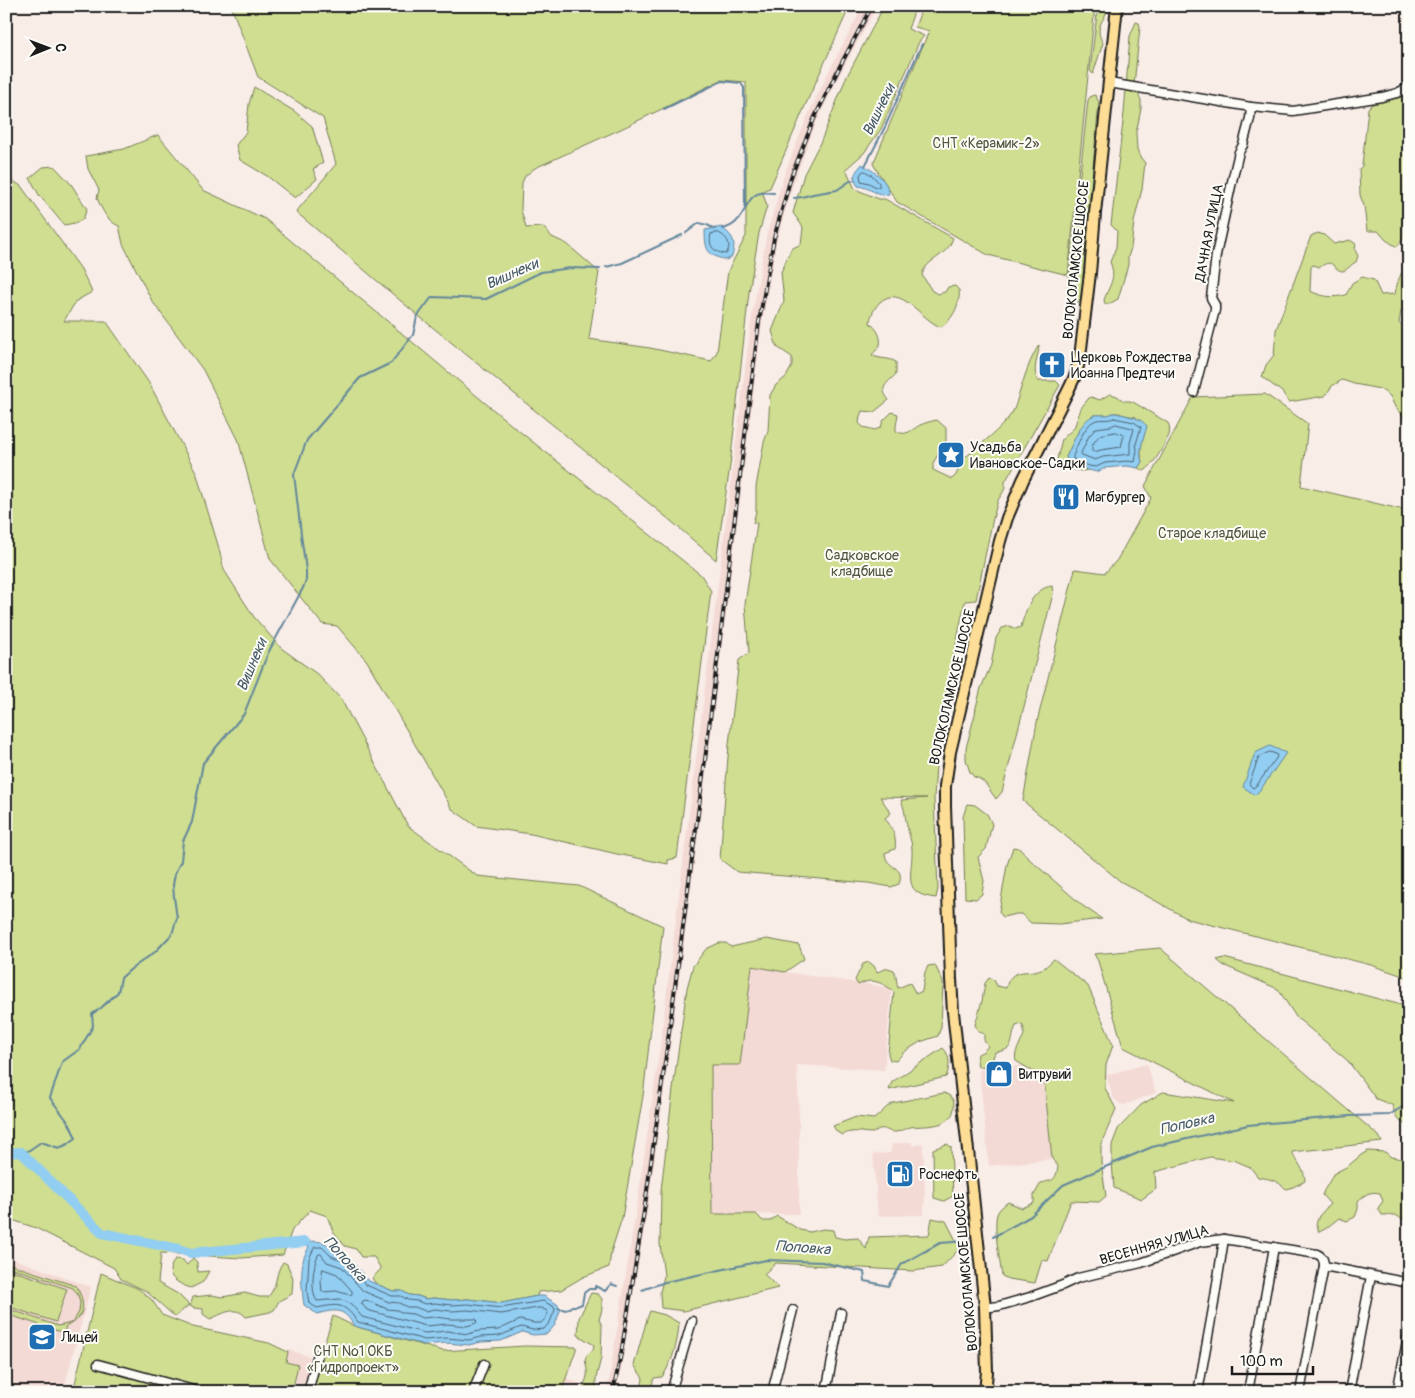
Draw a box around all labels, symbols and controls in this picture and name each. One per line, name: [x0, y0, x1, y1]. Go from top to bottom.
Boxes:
north arrow: [22, 22, 72, 72]
text: С: [52, 43, 69, 53]
water label: Вишнеки: [858, 79, 901, 139]
park label: СНТ «Керамик-2»: [933, 135, 1039, 152]
street label: ВОЛОКОЛАМСКОЕ ШОССЕ: [1059, 180, 1093, 340]
street label: ДАЧНАЯ УЛИЦА: [1191, 183, 1227, 284]
water label: Вишнеки: [483, 253, 543, 294]
place label: Церковь Рождества Иоанна Предтечи: [1071, 349, 1192, 382]
church icon: Церковь Рождества Иоанна Предтечи: [1037, 350, 1067, 380]
place label: Усадьба Ивановское-Садки: [970, 439, 1085, 472]
place icon: Усадьба Ивановское-Садки: [936, 440, 966, 470]
restaurant icon: Магбургер: [1051, 482, 1081, 512]
place label: Магбургер: [1085, 489, 1146, 506]
park label: Старое кладбище: [1158, 525, 1266, 542]
park label: Садковское кладбище: [825, 547, 899, 580]
street label: ВОЛОКОЛАМСКОЕ ШОССЕ: [926, 607, 978, 767]
water label: Вишнеки: [232, 634, 272, 694]
shop icon: Витрувий: [984, 1059, 1014, 1089]
place label: Витрувий: [1018, 1066, 1072, 1083]
water label: Поповка: [1158, 1108, 1217, 1139]
fuel station icon: Роснефть: [885, 1159, 915, 1189]
place label: Роснефть: [919, 1166, 978, 1183]
street label: ВОЛОКОЛАМСКОЕ ШОССЕ: [951, 1192, 981, 1352]
street label: ВЕСЕННЯЯ УЛИЦА: [1098, 1221, 1210, 1269]
water label: Поповка: [320, 1232, 371, 1286]
water label: Поповка: [775, 1237, 832, 1259]
school or university icon: Лицей: [27, 1322, 57, 1352]
place label: Лицей: [60, 1329, 98, 1346]
park label: СНТ №1 ОКБ «Гидропроект»: [307, 1343, 399, 1376]
scale bar: [1232, 1343, 1314, 1375]
text: 100 m: [1240, 1352, 1283, 1371]

